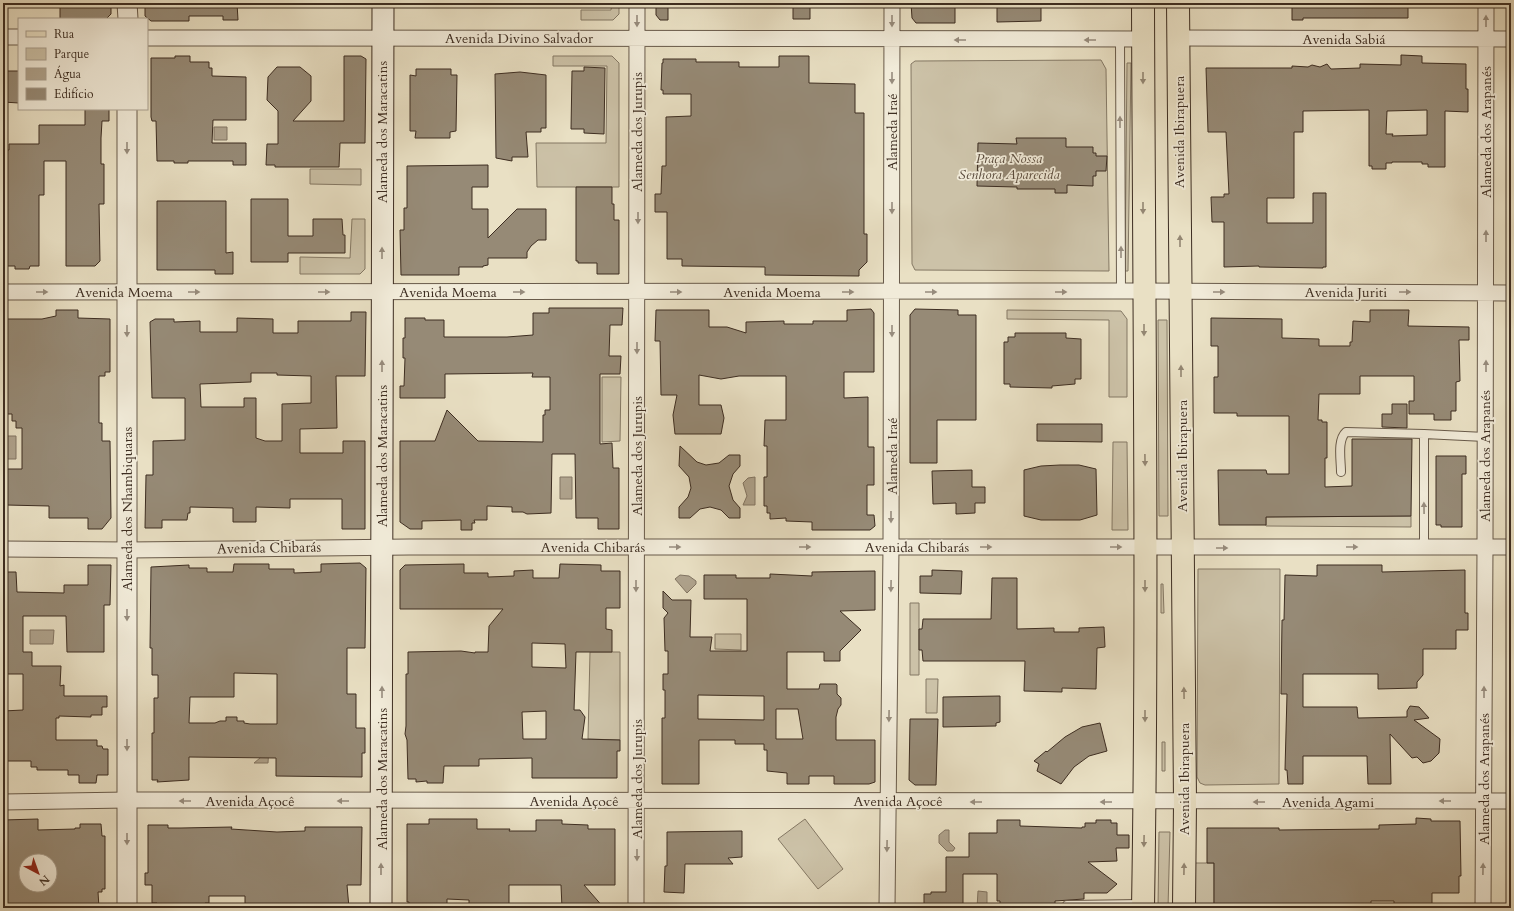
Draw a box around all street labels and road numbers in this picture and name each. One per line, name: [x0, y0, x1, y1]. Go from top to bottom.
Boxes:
street label: Avenida Divino Salvador: [445, 29, 594, 48]
street label: Avenida Sabiá: [1302, 30, 1386, 49]
street label: Alameda dos Maracatins: [373, 61, 392, 203]
street label: Alameda dos Arapanés: [1477, 66, 1496, 198]
street label: Alameda dos Jurupis: [628, 72, 647, 192]
street label: Avenida Ibirapuera: [1170, 76, 1189, 188]
street label: Alameda Iraé: [883, 93, 902, 171]
street label: Avenida Moema: [75, 283, 173, 302]
street label: Avenida Moema: [399, 283, 497, 302]
street label: Avenida Moema: [723, 283, 821, 302]
street label: Avenida Juriti: [1305, 283, 1387, 302]
street label: Alameda dos Maracatins: [373, 385, 392, 527]
street label: Alameda dos Arapanés: [1476, 390, 1495, 522]
street label: Alameda dos Jurupis: [628, 396, 647, 516]
street label: Avenida Ibirapuera: [1173, 400, 1192, 512]
street label: Alameda Iraé: [883, 417, 902, 495]
street label: Alameda dos Nhambiquaras: [118, 426, 137, 591]
street label: Avenida Chibarás: [217, 538, 322, 558]
street label: Avenida Chibarás: [541, 538, 645, 557]
street label: Avenida Chibarás: [865, 538, 969, 557]
street label: Alameda dos Maracatins: [373, 708, 392, 850]
street label: Alameda dos Arapanés: [1475, 713, 1494, 845]
street label: Alameda dos Jurupis: [628, 719, 647, 839]
street label: Avenida Ibirapuera: [1175, 723, 1194, 835]
street label: Avenida Açocê: [205, 792, 295, 811]
street label: Avenida Açocê: [529, 792, 619, 811]
street label: Avenida Açocê: [853, 792, 943, 811]
street label: Avenida Agami: [1282, 793, 1374, 812]

